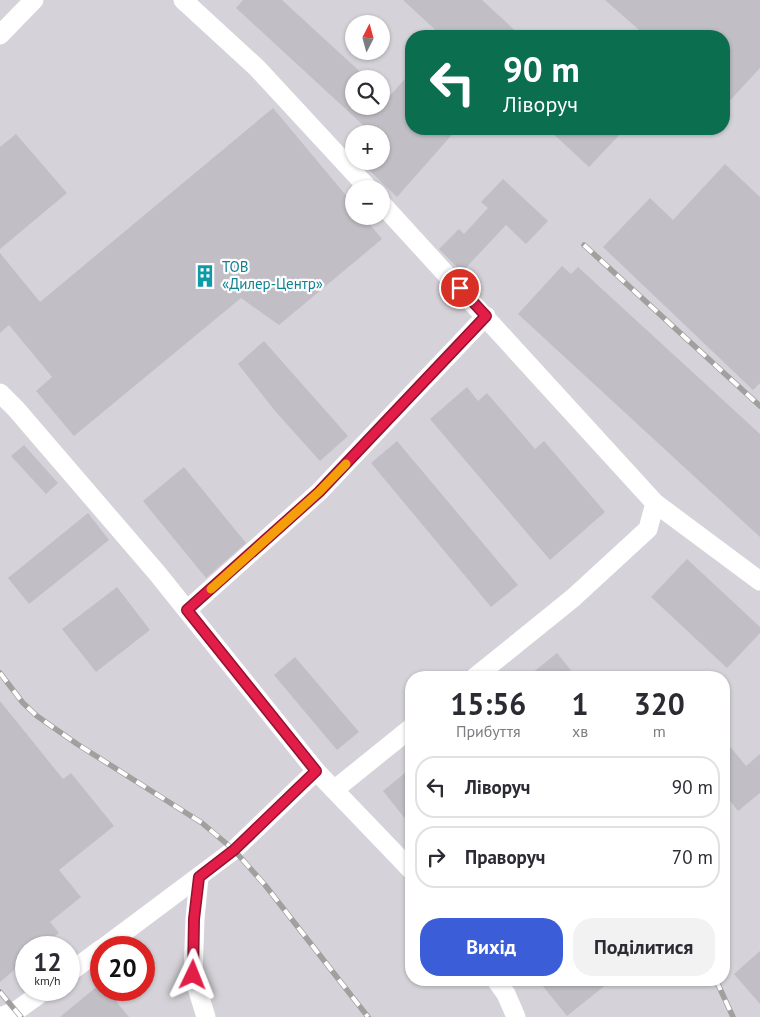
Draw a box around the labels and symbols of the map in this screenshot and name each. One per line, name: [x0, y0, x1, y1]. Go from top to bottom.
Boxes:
north arrow: [345, 15, 390, 60]
place label: ТОВ «Дилер-Центр»: [222, 257, 323, 293]
building icon: ТОВ «Дилер-Центр»: [192, 263, 218, 289]
pin: [439, 267, 481, 309]
speed limit sign: 20: [90, 936, 155, 1001]
position arrow: [166, 948, 218, 1000]

